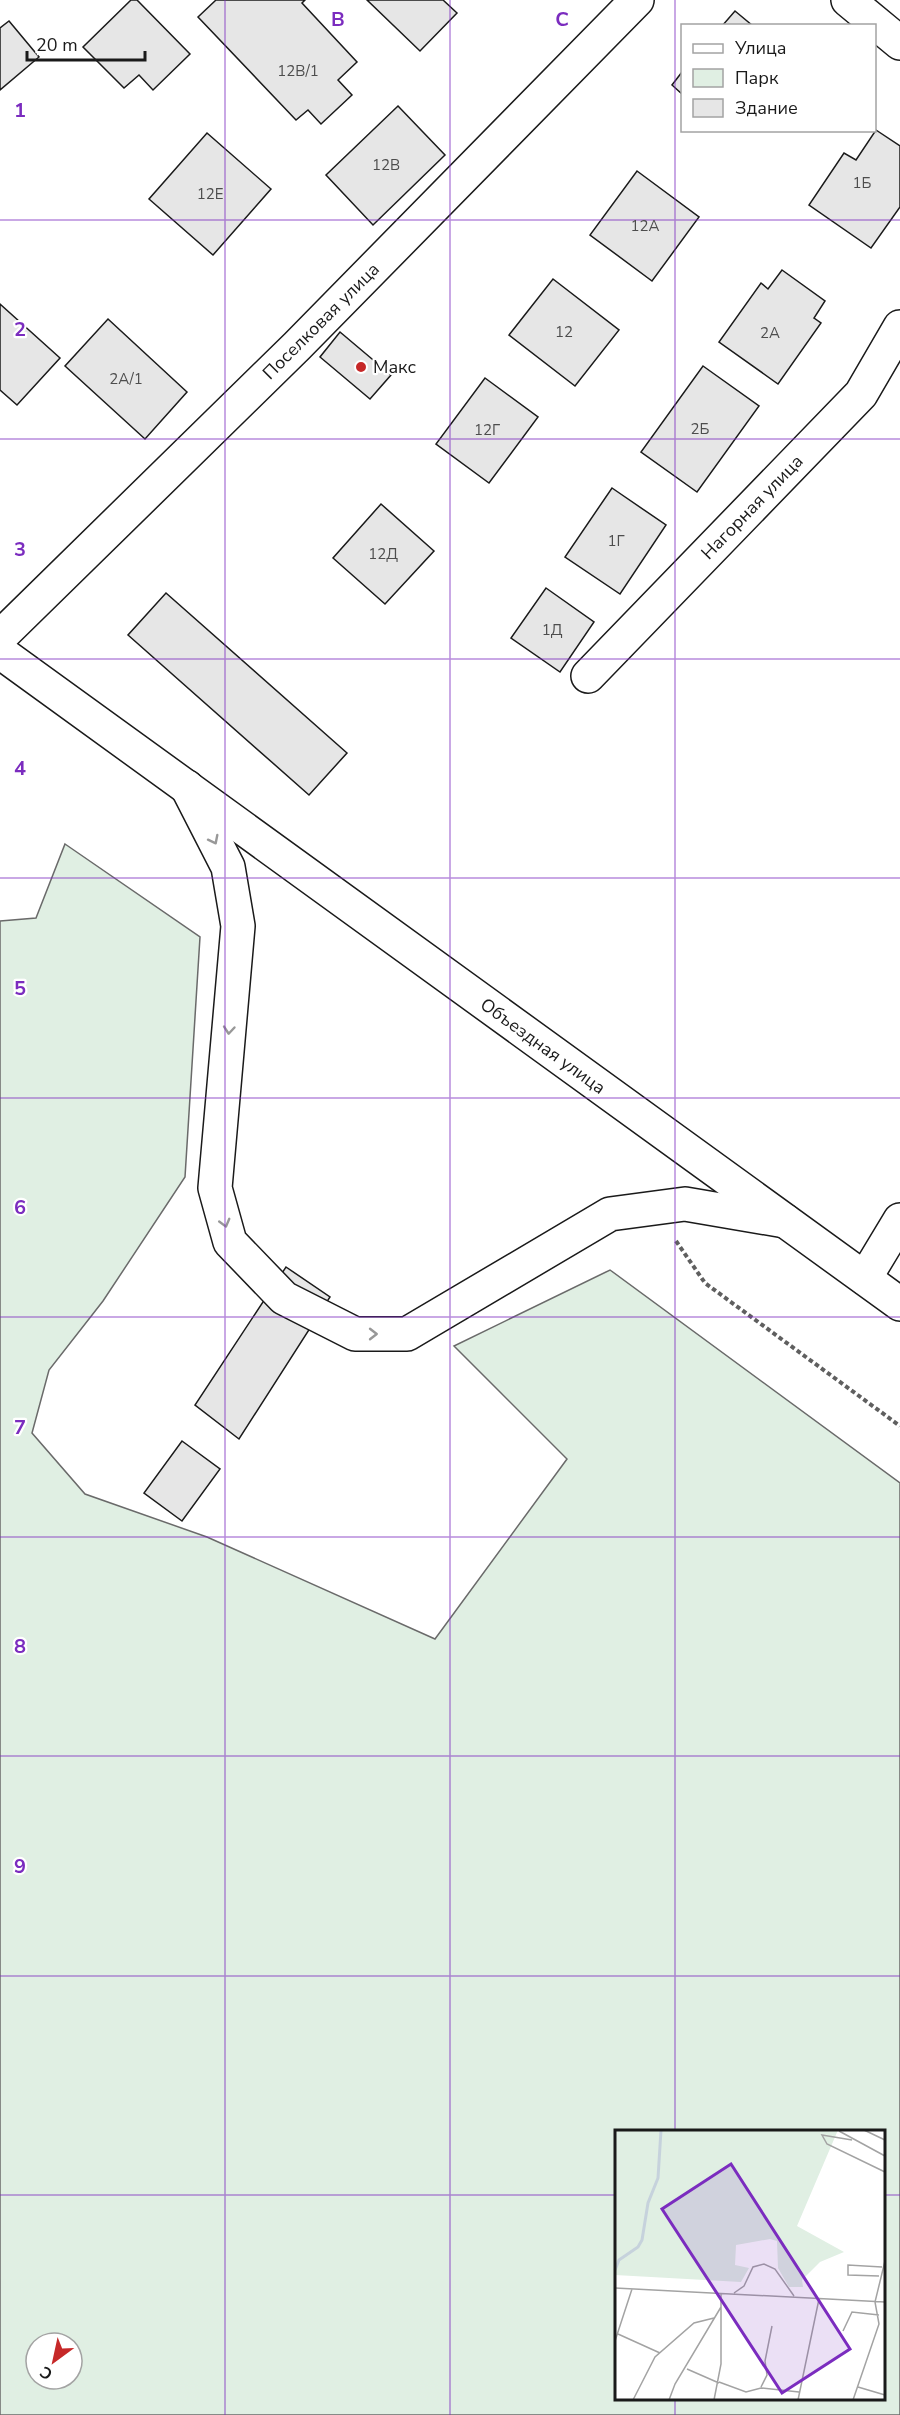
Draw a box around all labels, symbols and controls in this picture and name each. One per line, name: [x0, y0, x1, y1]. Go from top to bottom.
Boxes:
text: B: [331, 6, 345, 33]
text: C: [555, 6, 569, 33]
scale bar: [27, 24, 146, 62]
legend: [681, 24, 876, 132]
text: 20 m: [36, 33, 78, 57]
text: Улица: [734, 36, 786, 60]
house number: 12В/1: [277, 61, 319, 81]
text: Парк: [735, 66, 779, 90]
text: Здание: [735, 96, 798, 120]
text: 1: [14, 97, 26, 124]
house number: 12В: [372, 155, 400, 175]
house number: 1Б: [853, 173, 872, 193]
house number: 12Е: [197, 184, 223, 204]
house number: 12А: [631, 216, 660, 236]
street label: Поселковая улица: [257, 257, 385, 385]
text: 2: [14, 316, 26, 343]
house number: 12: [555, 322, 573, 342]
house number: 2А: [760, 323, 780, 343]
place label: Макс: [373, 355, 417, 379]
marker: Макс: [354, 360, 368, 374]
house number: 2А/1: [109, 369, 143, 389]
house number: 2Б: [691, 419, 710, 439]
house number: 12Г: [474, 420, 500, 440]
street label: Нагорная улица: [696, 449, 808, 565]
house number: 1Г: [607, 531, 625, 551]
text: 3: [14, 536, 26, 563]
house number: 12Д: [368, 544, 398, 564]
house number: 1Д: [542, 620, 563, 640]
text: 4: [14, 755, 26, 782]
one-way arrow: [206, 833, 218, 844]
text: 5: [14, 975, 26, 1002]
street label: Объездная улица: [476, 992, 610, 1100]
one-way arrow: [223, 1025, 236, 1034]
text: 6: [14, 1194, 26, 1221]
one-way arrow: [218, 1217, 230, 1228]
one-way arrow: [368, 1328, 377, 1340]
text: 7: [14, 1414, 26, 1441]
text: 8: [14, 1633, 26, 1660]
text: 9: [14, 1853, 26, 1880]
inset map: [615, 2130, 885, 2400]
north arrow: [24, 2331, 84, 2391]
text: С: [36, 2360, 57, 2385]

